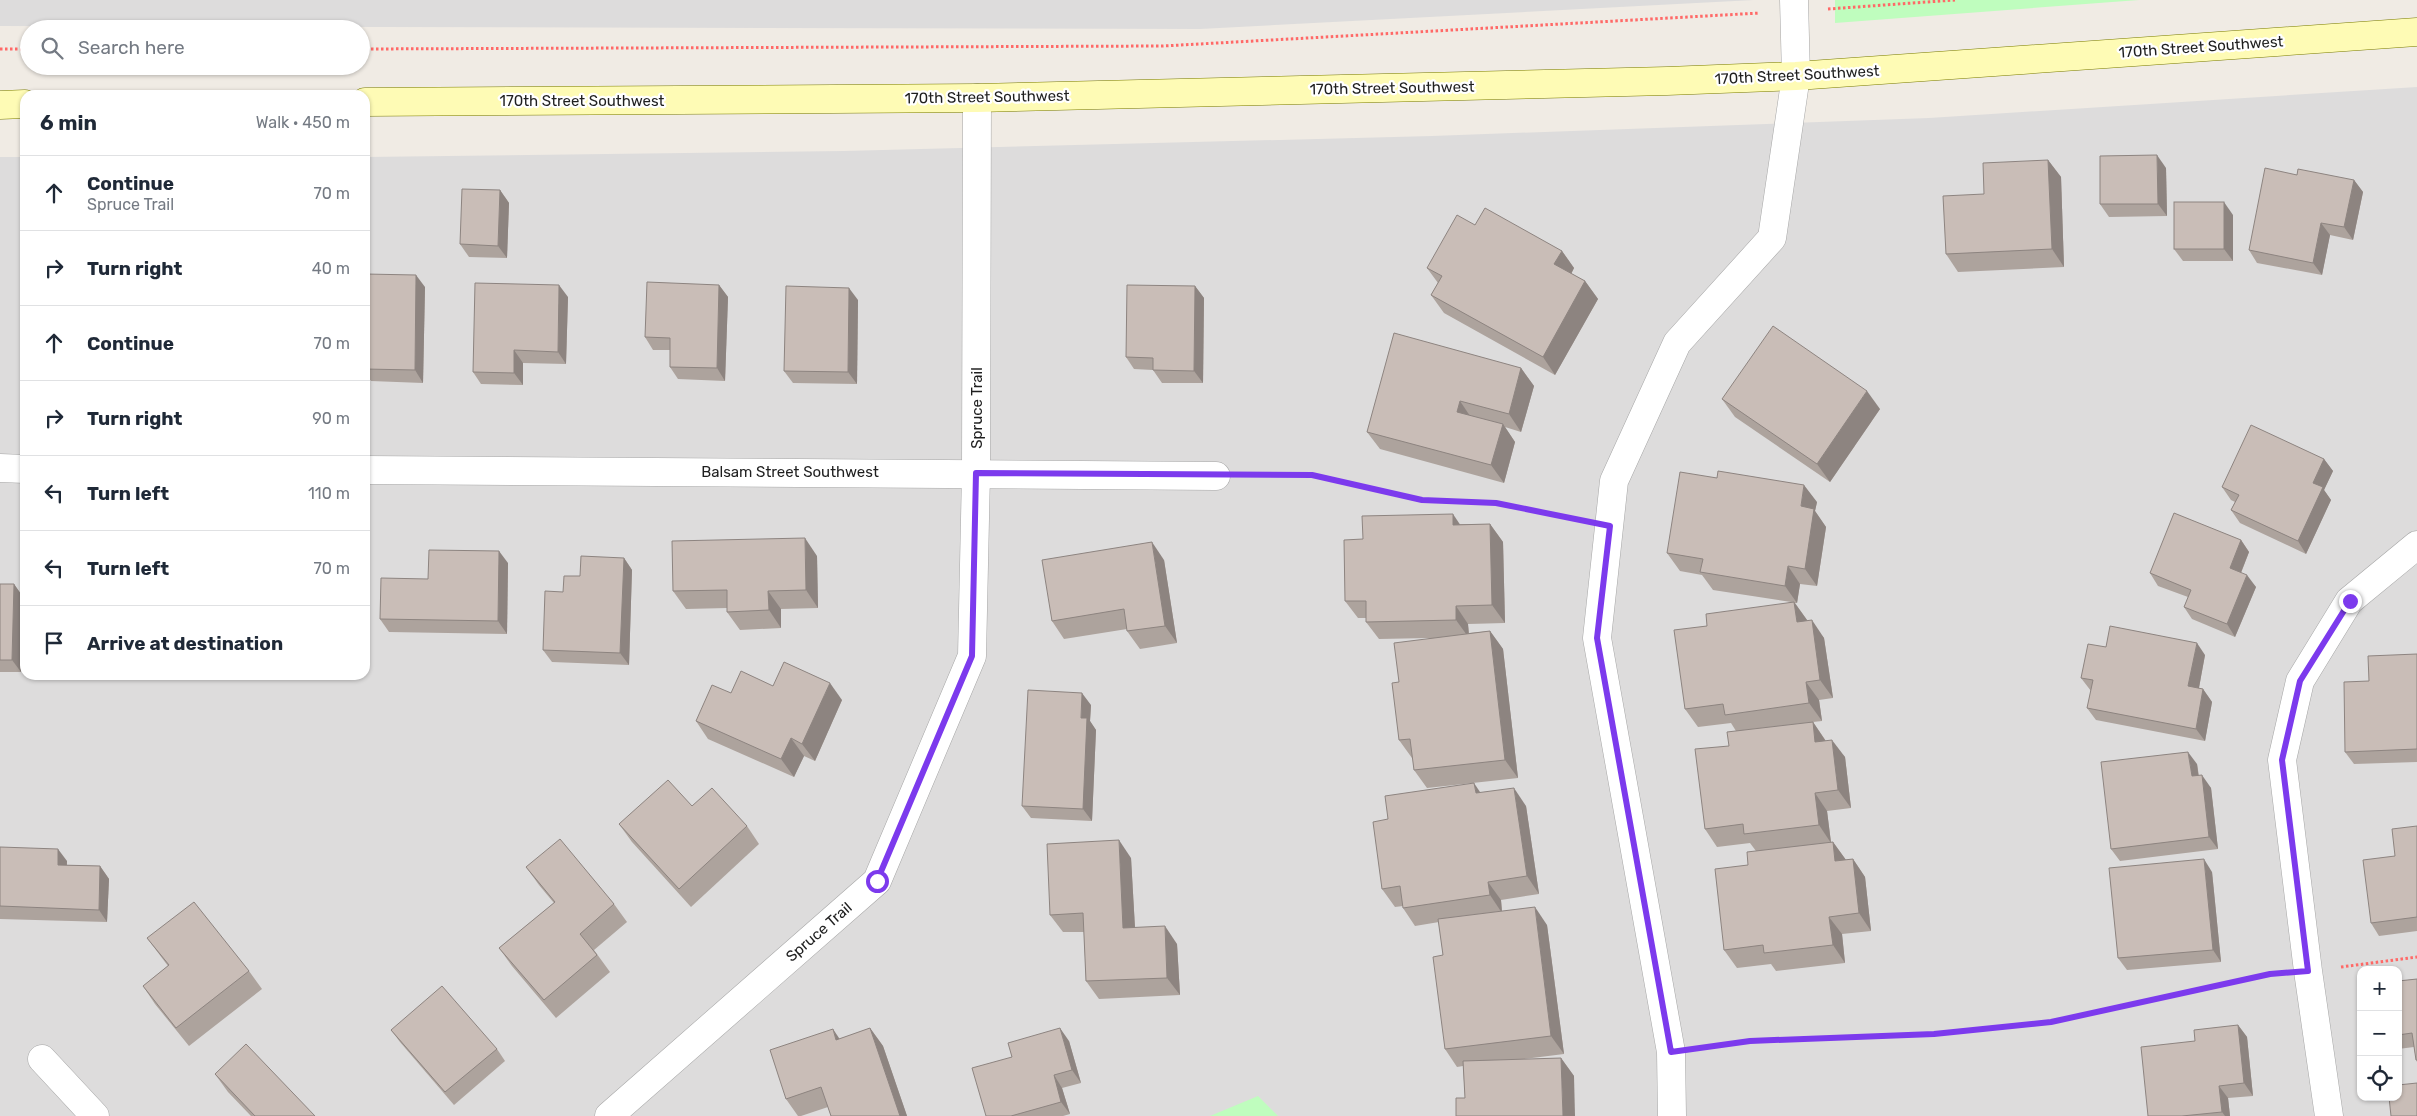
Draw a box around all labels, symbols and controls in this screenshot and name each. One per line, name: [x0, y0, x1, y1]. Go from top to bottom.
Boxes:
search box: [20, 20, 370, 75]
street label: 170th Street Southwest: [2118, 32, 2284, 62]
icon: search: [38, 34, 66, 62]
text: Search here: [78, 36, 185, 59]
street label: 170th Street Southwest: [1714, 62, 1880, 88]
street label: 170th Street Southwest: [1309, 78, 1475, 98]
street label: 170th Street Southwest: [904, 87, 1070, 107]
street label: 170th Street Southwest: [500, 92, 665, 110]
text: 6 min: [40, 110, 97, 135]
text: Walk · 450 m: [256, 113, 350, 132]
text: Continue: [87, 172, 174, 195]
icon: ahead: [40, 179, 68, 207]
text: 70 m: [313, 184, 350, 203]
text: Spruce Trail: [87, 195, 174, 214]
icon: right: [40, 254, 68, 282]
text: Turn right: [87, 257, 182, 280]
text: 40 m: [312, 259, 350, 278]
icon: ahead: [40, 329, 68, 357]
text: Continue: [87, 332, 174, 355]
text: 70 m: [313, 334, 350, 353]
street label: Spruce Trail: [968, 367, 986, 449]
icon: right: [40, 404, 68, 432]
text: Turn right: [87, 407, 182, 430]
text: 90 m: [312, 409, 350, 428]
street label: Balsam Street Southwest: [701, 463, 879, 481]
icon: left: [40, 479, 68, 507]
text: Turn left: [87, 482, 169, 505]
text: 110 m: [308, 484, 350, 503]
icon: left: [40, 554, 68, 582]
text: Turn left: [87, 557, 169, 580]
text: 70 m: [313, 559, 350, 578]
route end: [2339, 590, 2362, 613]
icon: arrive: [40, 629, 68, 657]
text: Arrive at destination: [87, 632, 283, 655]
route start: [866, 870, 889, 893]
street label: Spruce Trail: [782, 898, 856, 966]
map controls: [2357, 966, 2402, 1101]
button: +: [2357, 966, 2402, 1011]
button: −: [2357, 1011, 2402, 1056]
button: locate: [2357, 1056, 2402, 1101]

